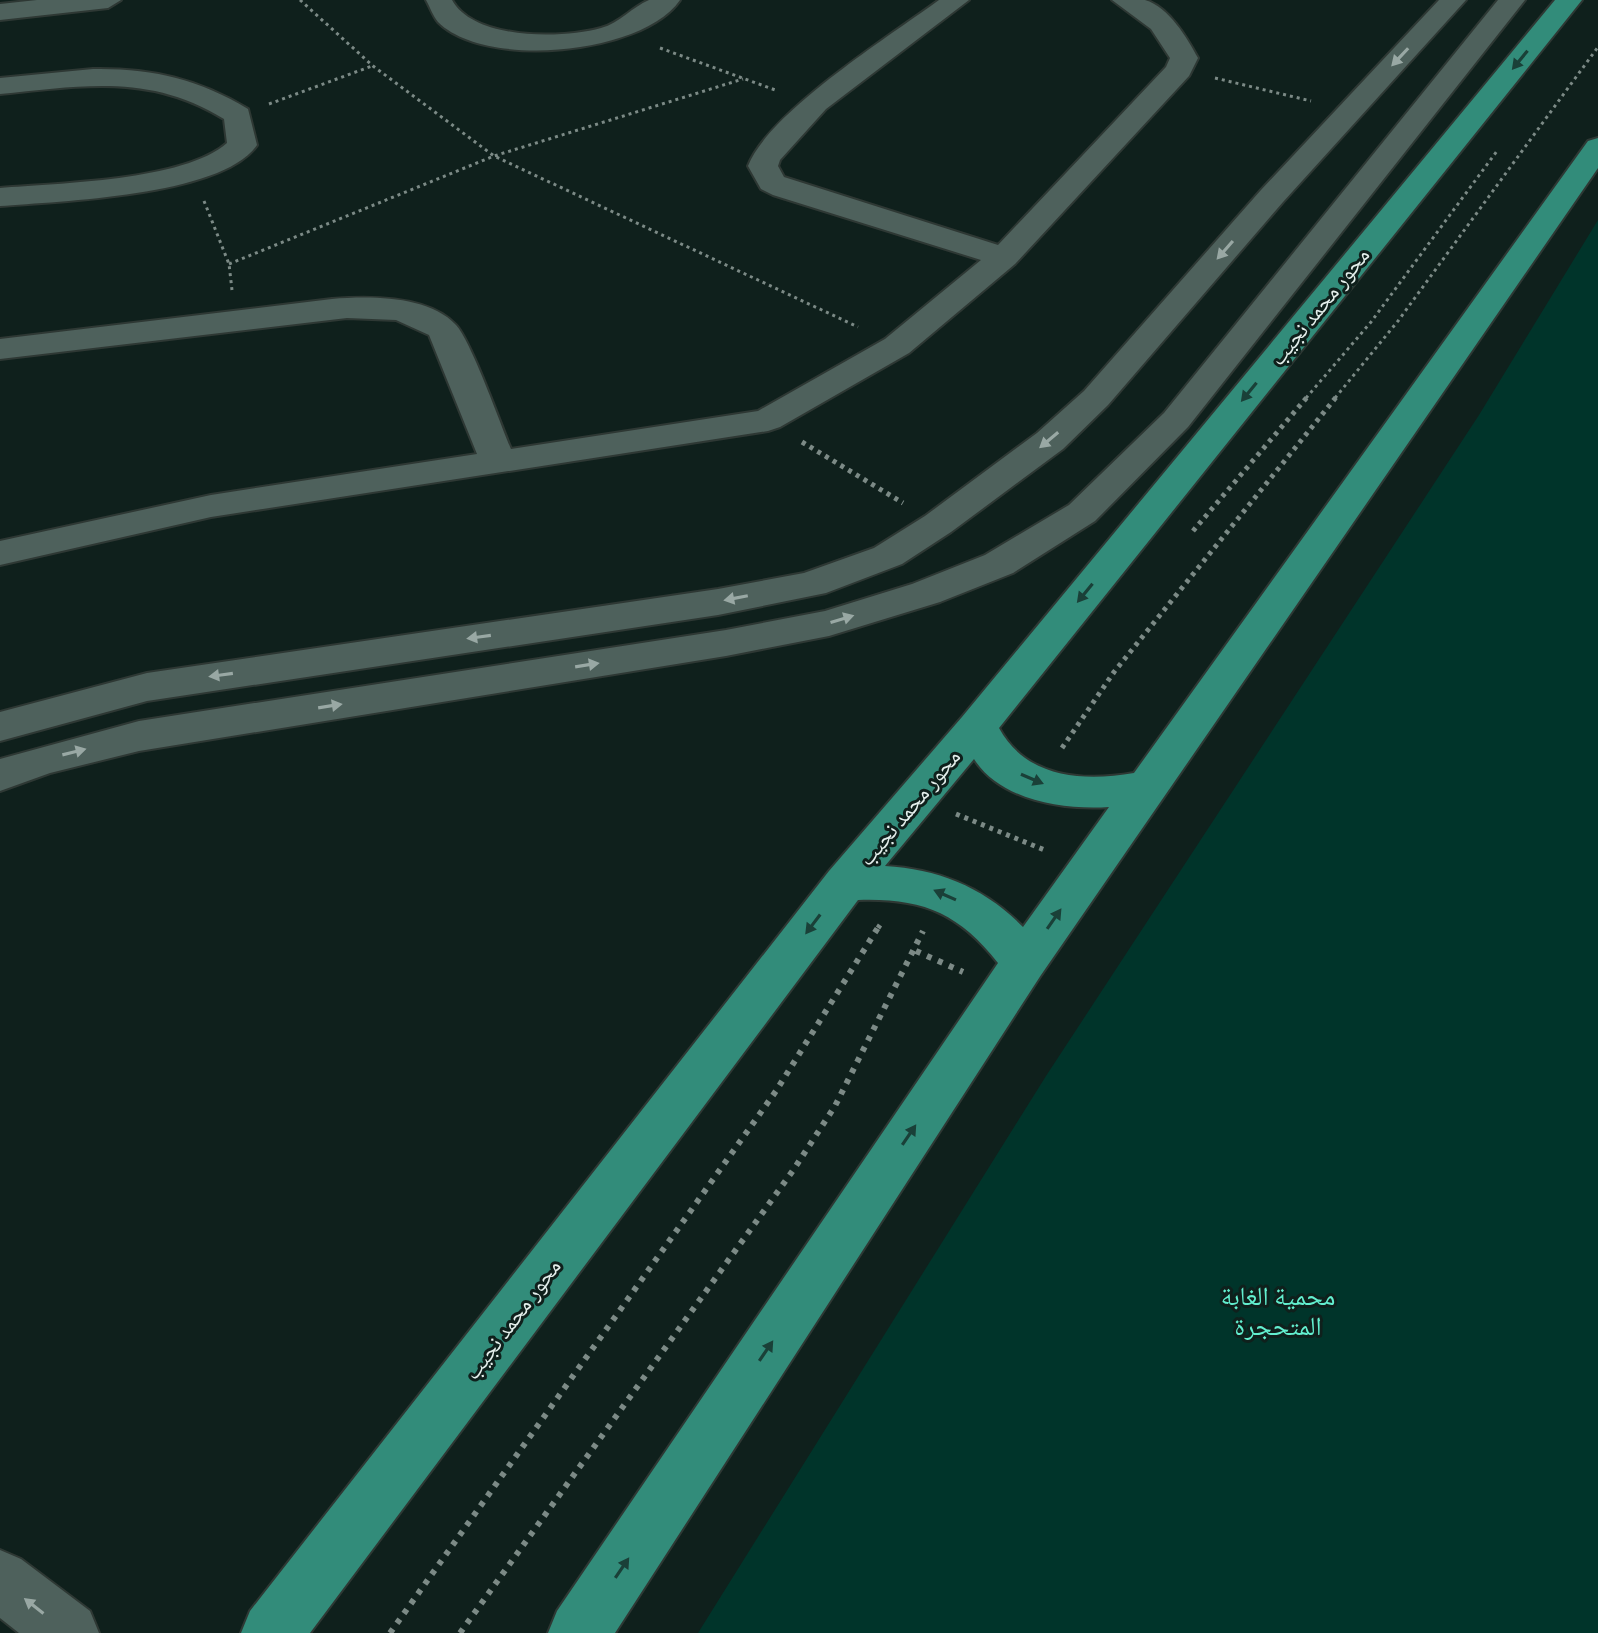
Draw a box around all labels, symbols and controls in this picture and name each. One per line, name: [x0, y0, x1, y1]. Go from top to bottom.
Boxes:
one-way arrow: [1392, 48, 1410, 67]
one-way arrow: [1512, 50, 1529, 70]
street label: محور محمد نجيب: [1260, 239, 1378, 373]
one-way arrow: [1217, 240, 1235, 259]
one-way arrow: [1242, 382, 1258, 402]
one-way arrow: [1040, 431, 1060, 448]
one-way arrow: [1077, 583, 1094, 603]
one-way arrow: [723, 593, 748, 605]
one-way arrow: [831, 612, 855, 625]
one-way arrow: [466, 631, 491, 644]
one-way arrow: [575, 658, 600, 671]
one-way arrow: [208, 670, 233, 682]
one-way arrow: [318, 699, 343, 712]
street label: محور محمد نجيب: [850, 741, 968, 873]
one-way arrow: [62, 746, 87, 758]
one-way arrow: [1020, 773, 1044, 786]
one-way arrow: [933, 888, 957, 901]
one-way arrow: [1046, 908, 1061, 929]
one-way arrow: [806, 914, 822, 934]
one-way arrow: [901, 1124, 916, 1145]
street label: محور محمد نجيب: [455, 1251, 569, 1387]
park label: محمية الغابة المتحجرة: [1221, 1276, 1335, 1345]
one-way arrow: [758, 1341, 773, 1362]
one-way arrow: [614, 1557, 628, 1579]
one-way arrow: [24, 1599, 44, 1615]

